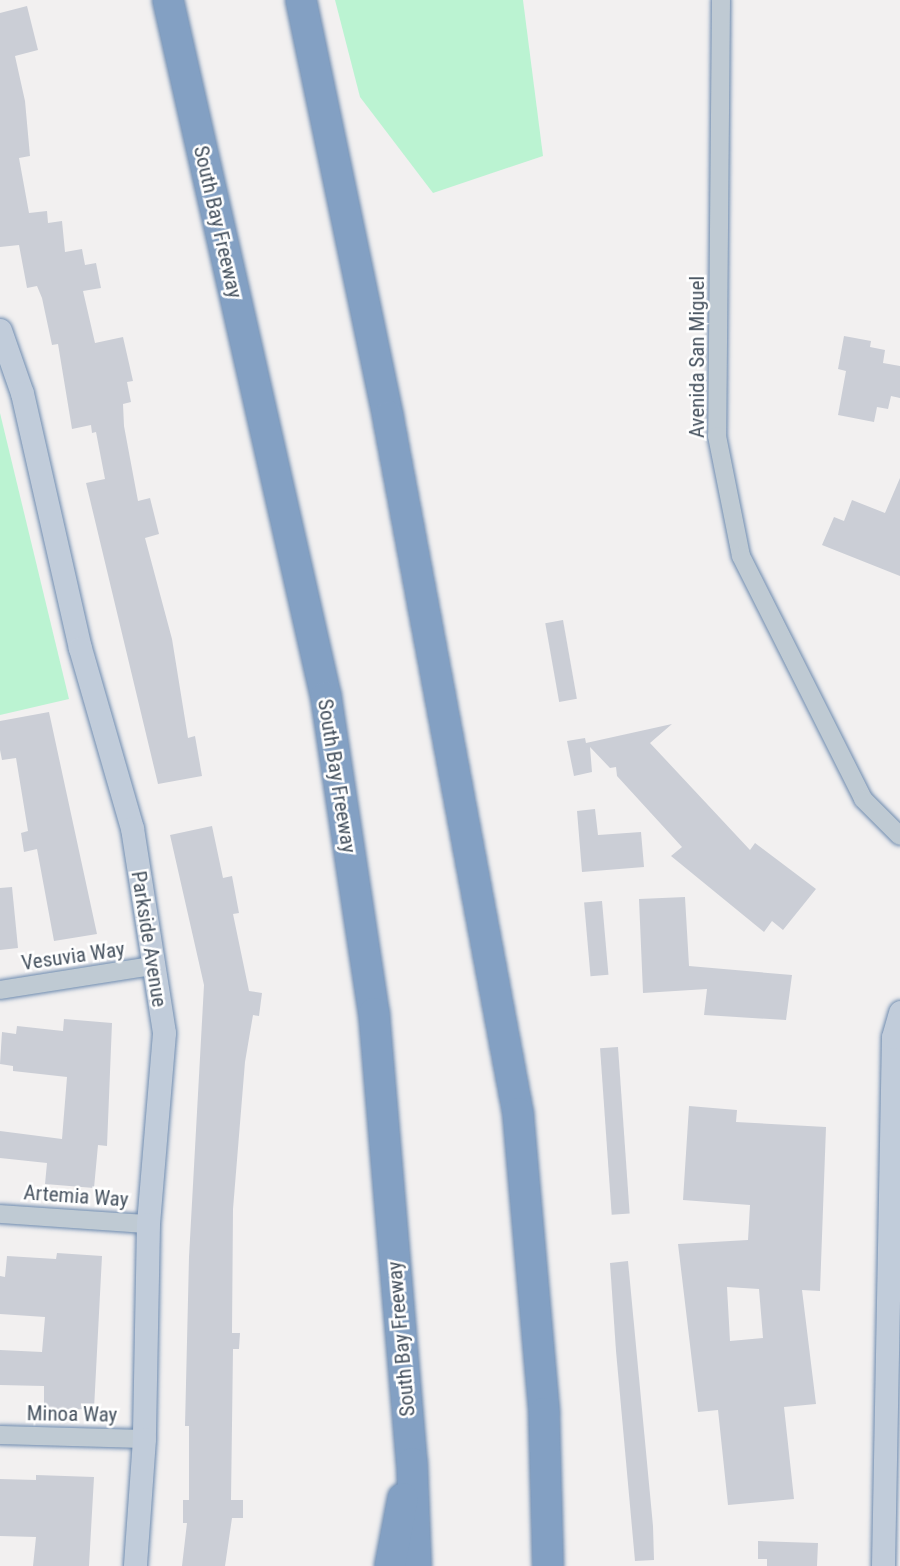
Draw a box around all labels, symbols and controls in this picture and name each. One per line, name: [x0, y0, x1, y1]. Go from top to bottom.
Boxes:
street label: South Bay Freeway: [188, 143, 248, 301]
street label: Avenida San Miguel: [684, 276, 710, 438]
street label: South Bay Freeway: [312, 697, 362, 855]
street label: Parkside Avenue: [126, 869, 172, 1009]
street label: Vesuvia Way: [20, 936, 126, 976]
street label: Artemia Way: [23, 1180, 129, 1212]
street label: South Bay Freeway: [382, 1260, 420, 1418]
street label: Minoa Way: [26, 1401, 118, 1427]

